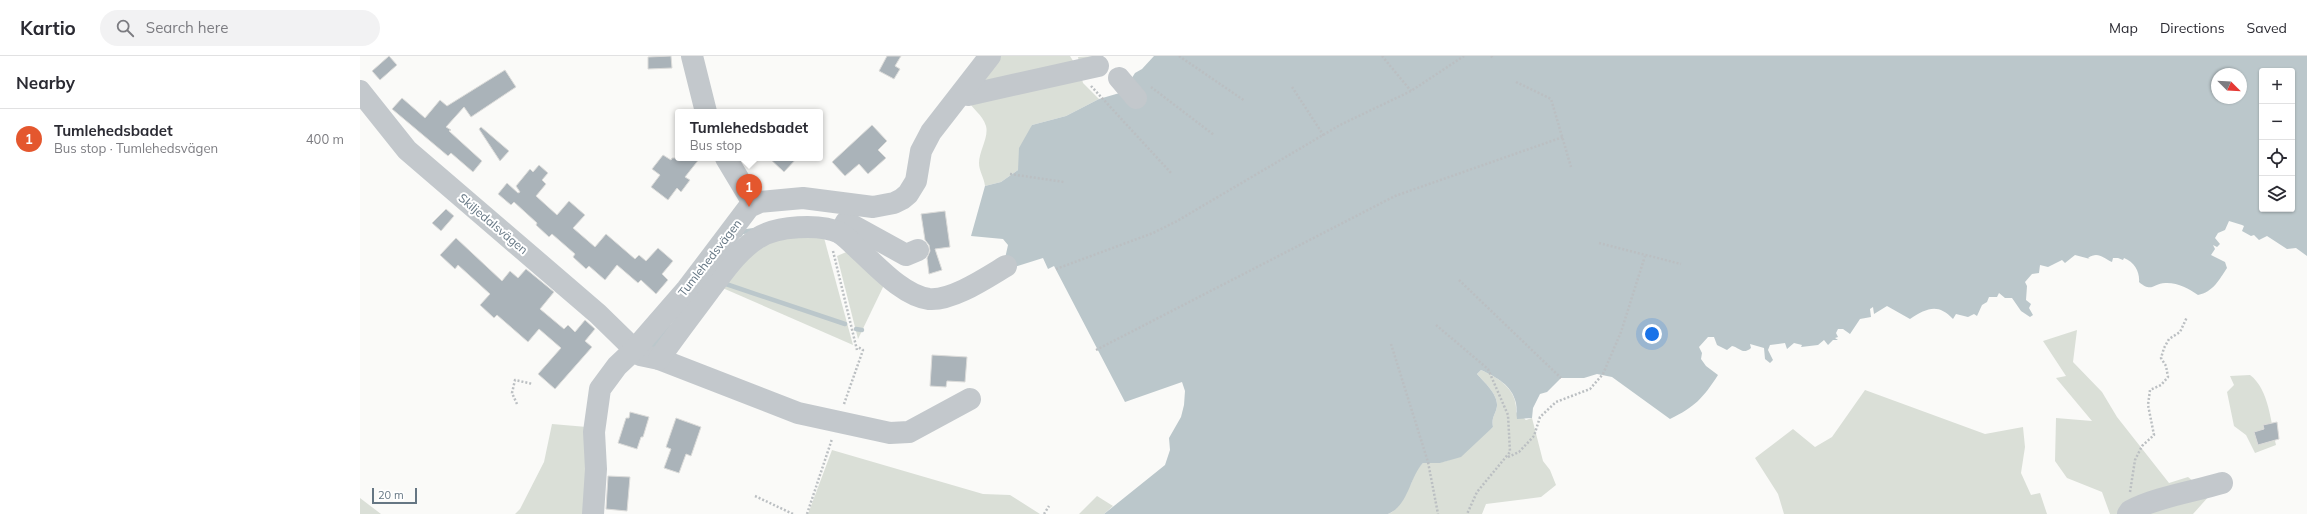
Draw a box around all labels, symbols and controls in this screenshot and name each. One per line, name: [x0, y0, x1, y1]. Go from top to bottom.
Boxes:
search box: [100, 10, 380, 46]
text: Kartio: [20, 16, 76, 40]
icon: search: [114, 17, 136, 39]
text: Search here: [146, 18, 228, 37]
text: Map: [2109, 19, 2138, 37]
text: Directions: [2160, 19, 2225, 37]
text: Saved: [2247, 19, 2287, 37]
north arrow: [2211, 68, 2247, 104]
map controls: [2259, 68, 2295, 212]
button: +: [2259, 68, 2295, 104]
text: Nearby: [16, 72, 75, 93]
button: −: [2259, 104, 2295, 140]
popup: [675, 109, 823, 161]
text: Tumlehedsbadet: [690, 118, 808, 137]
text: Tumlehedsbadet: [54, 121, 173, 140]
text: 1: [25, 131, 33, 147]
text: 400 m: [306, 131, 344, 147]
text: Bus stop: [690, 137, 742, 153]
text: Bus stop · Tumlehedsvägen: [54, 140, 218, 156]
button: locate: [2259, 140, 2295, 176]
pin: 1: [736, 174, 762, 207]
button: layers: [2259, 176, 2295, 212]
street label: Skiljedalsvägen: [455, 190, 531, 257]
street label: Tumlehedsvägen: [675, 216, 745, 299]
your location: [1642, 324, 1662, 344]
scale bar: [372, 486, 417, 505]
text: 20 m: [378, 488, 404, 502]

